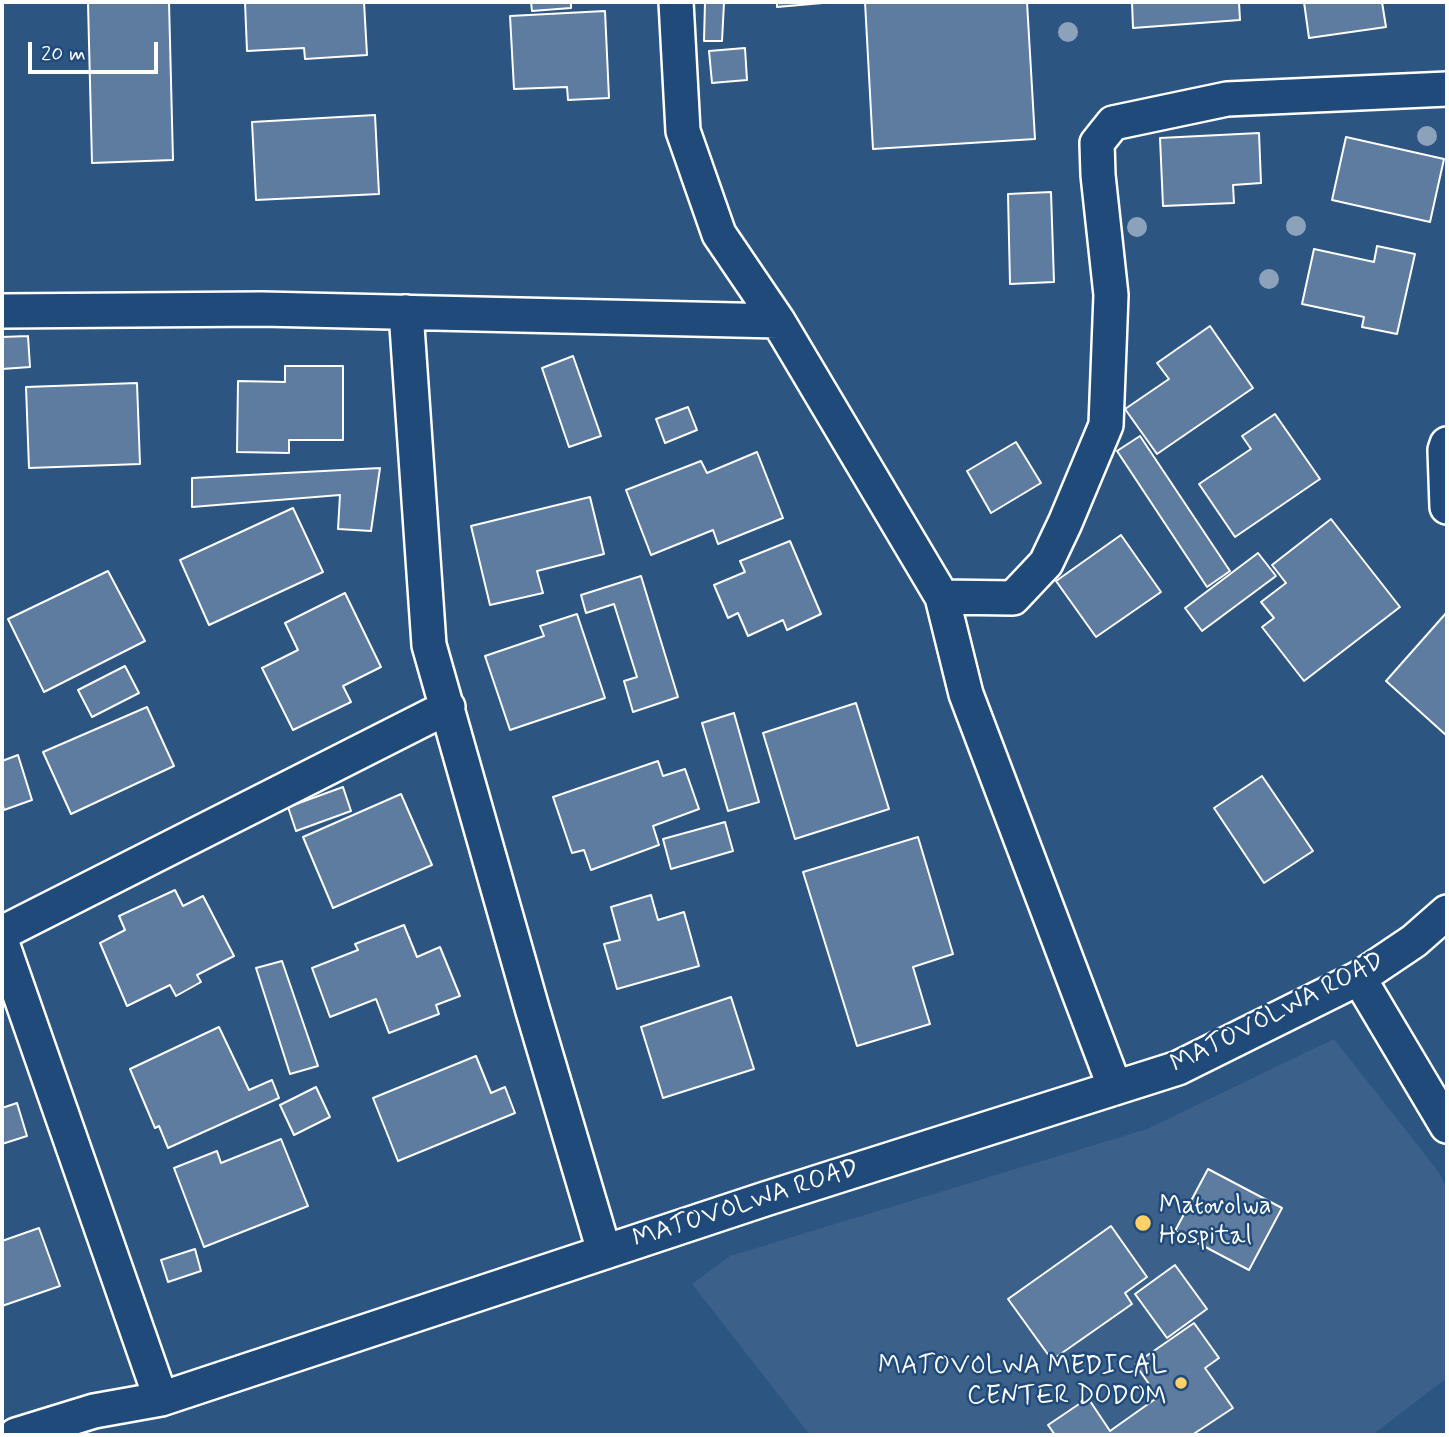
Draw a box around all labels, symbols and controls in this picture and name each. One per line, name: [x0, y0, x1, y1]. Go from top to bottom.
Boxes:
scale bar: [32, 28, 161, 72]
text: 20 m: [41, 40, 86, 68]
street label: MATOVOLWA ROAD: [1166, 947, 1390, 1081]
street label: MATOVOLWA ROAD: [629, 1154, 863, 1256]
place label: Matovolwa Hospital: [1159, 1192, 1271, 1254]
marker: Matovolwa Hospital: [1133, 1213, 1153, 1233]
place label: MATOVOLWA MEDICAL CENTER DODOM: [878, 1352, 1167, 1414]
marker: MATOVOLWA MEDICAL CENTER DODOM: [1173, 1375, 1189, 1391]

